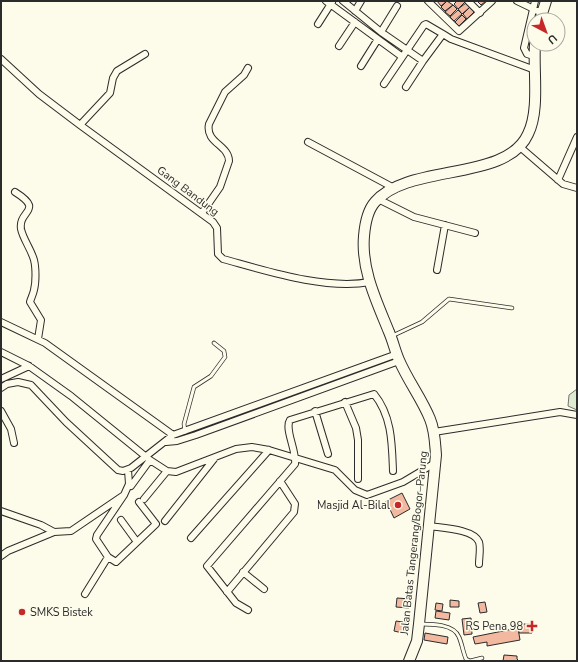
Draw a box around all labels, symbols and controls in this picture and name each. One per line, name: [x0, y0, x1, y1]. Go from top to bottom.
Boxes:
north arrow: [526, 12, 566, 52]
text: U: [544, 31, 560, 47]
street label: Gang Bandung: [154, 163, 222, 219]
street label: Jalan Batas Tangerang/Bogor–Parung: [397, 450, 431, 637]
place label: Masjid Al-Bilal: [317, 498, 391, 513]
marker: Masjid Al-Bilal: [393, 500, 403, 510]
place label: SMKS Bistek: [30, 605, 93, 620]
marker: SMKS Bistek: [17, 607, 27, 617]
place label: RS Pena 98: [465, 619, 523, 634]
marker: RS Pena 98: [526, 620, 538, 632]

